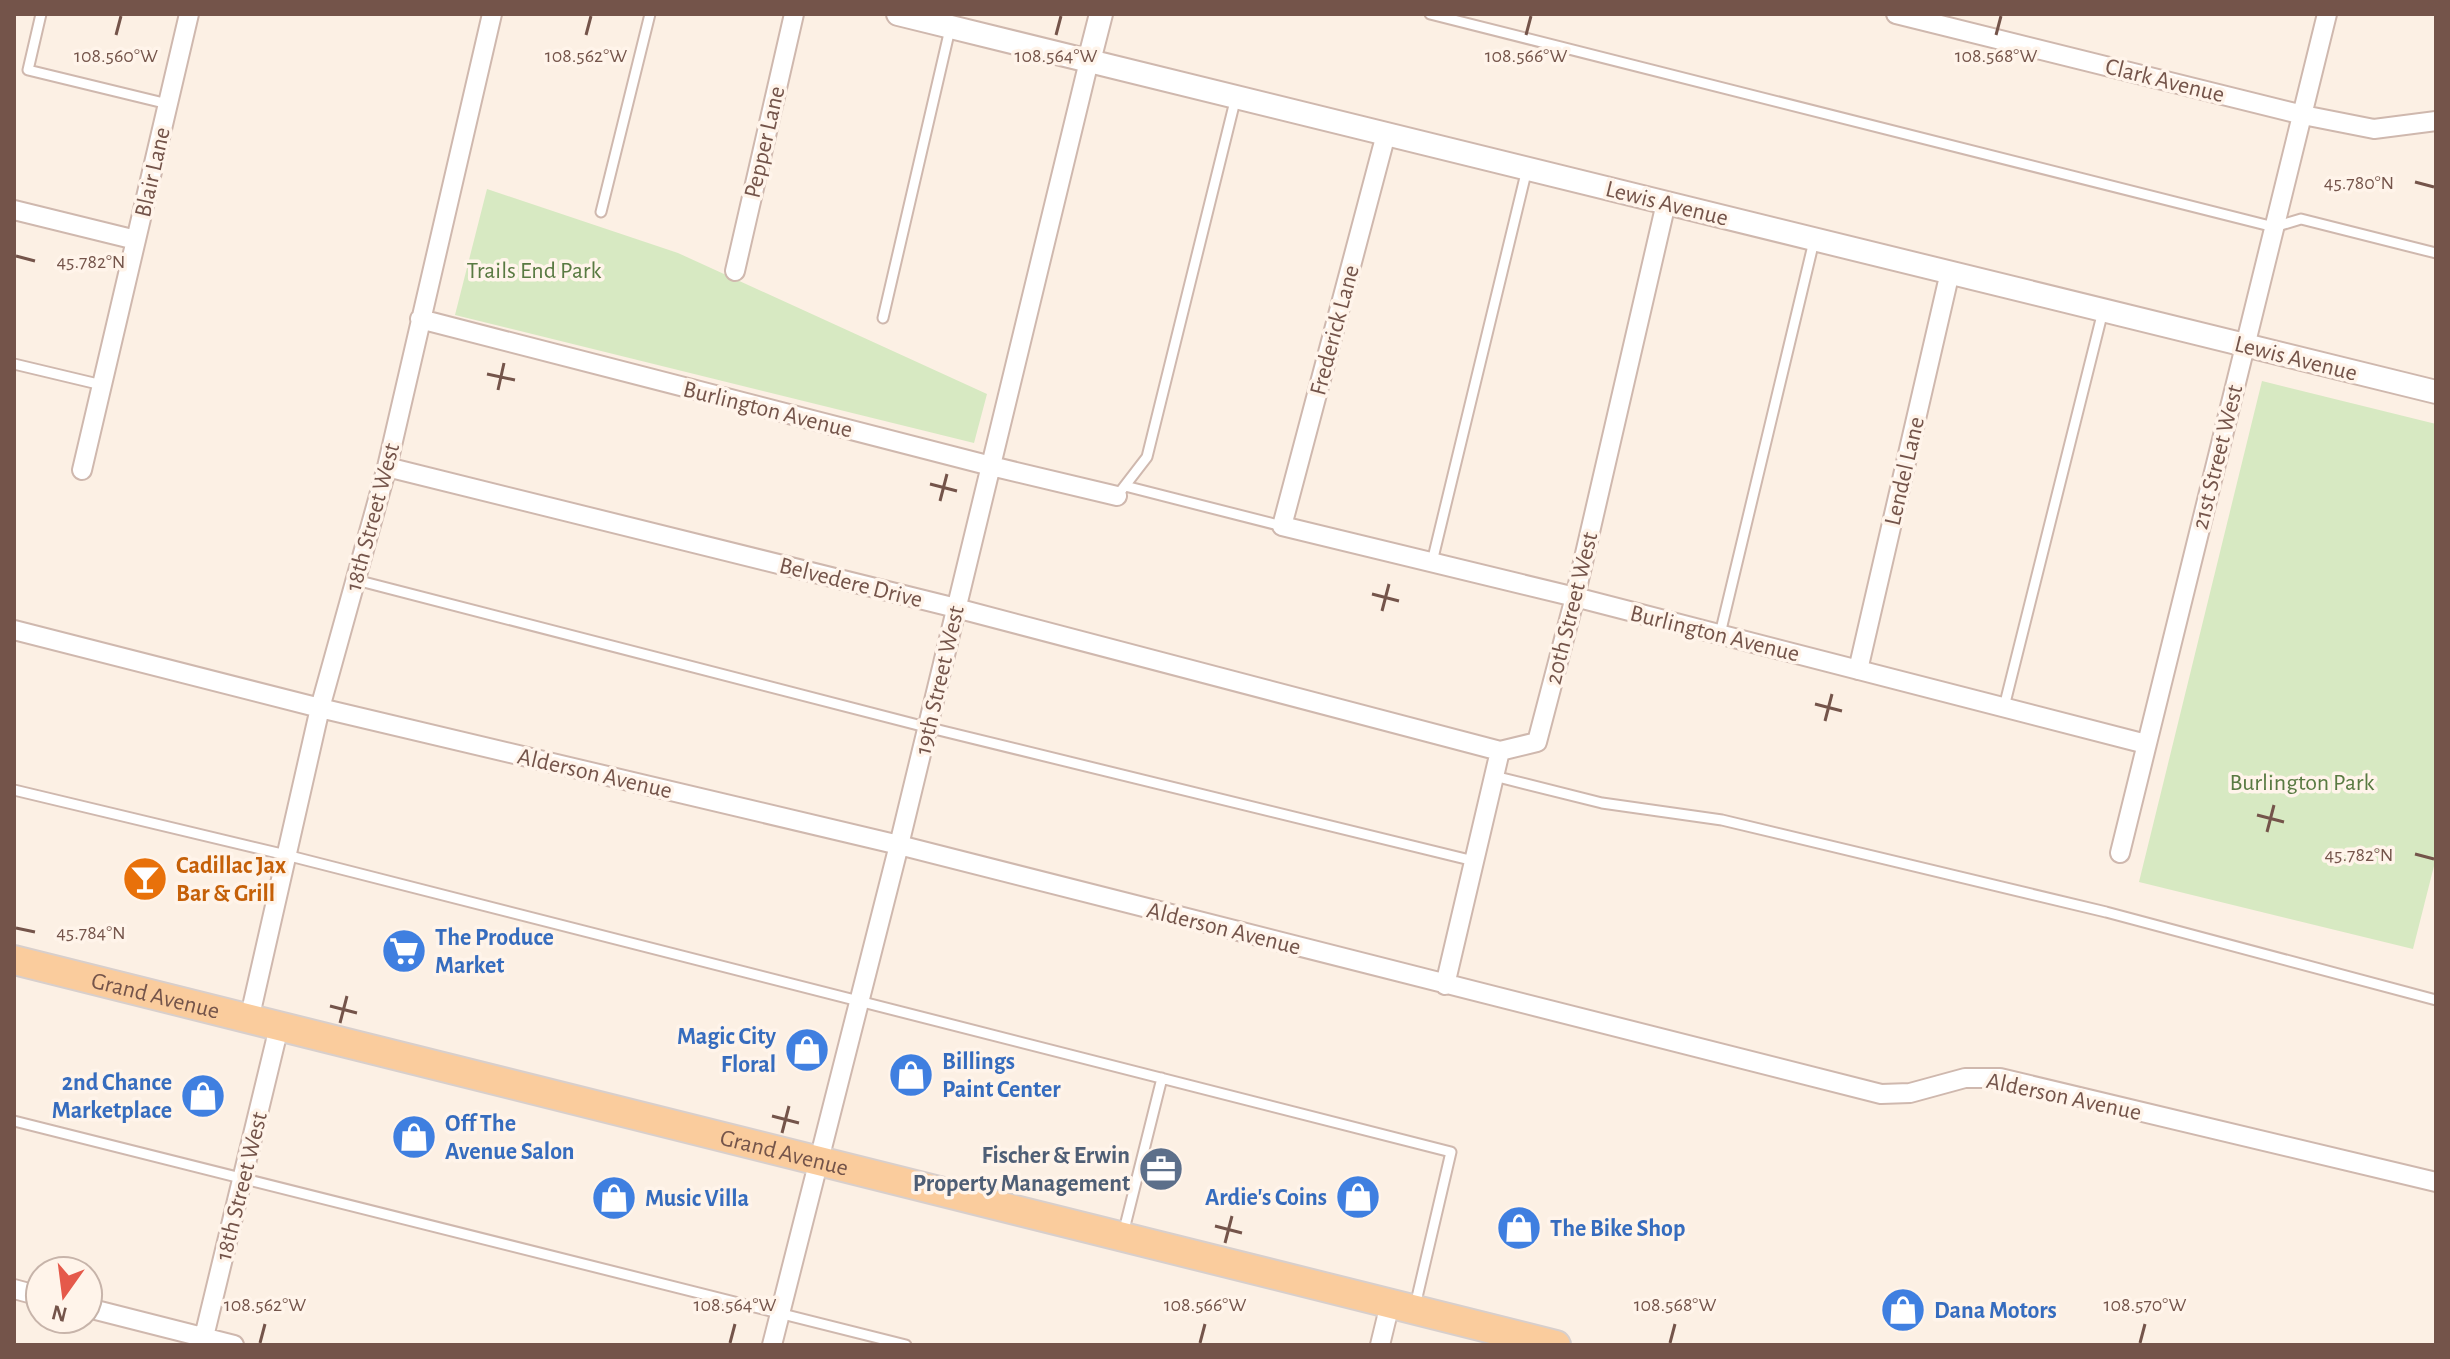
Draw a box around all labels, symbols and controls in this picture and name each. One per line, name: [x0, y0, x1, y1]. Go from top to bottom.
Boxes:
text: 108.560°W: [74, 46, 158, 66]
text: 108.562°W: [545, 46, 627, 66]
text: 108.564°W: [1015, 46, 1098, 66]
text: 108.566°W: [1485, 46, 1567, 66]
text: 108.568°W: [1955, 46, 2038, 66]
street label: Clark Avenue: [2103, 55, 2227, 107]
street label: Pepper Lane: [740, 84, 789, 200]
street label: Blair Lane: [131, 125, 175, 220]
text: 45.780°N: [2324, 173, 2394, 193]
street label: Lewis Avenue: [1603, 177, 1731, 231]
text: 45.782°N: [57, 252, 126, 272]
park label: Trails End Park: [467, 259, 602, 283]
street label: Frederick Lane: [1306, 263, 1364, 398]
street label: Lewis Avenue: [2232, 332, 2360, 386]
street label: Burlington Avenue: [681, 377, 855, 443]
street label: 21st Street West: [2188, 382, 2248, 532]
street label: Lendel Lane: [1881, 415, 1929, 528]
street label: 18th Street West: [342, 440, 404, 594]
street label: 20th Street West: [1541, 529, 1603, 687]
street label: Belvedere Drive: [777, 554, 925, 612]
street label: Burlington Avenue: [1628, 601, 1802, 667]
street label: 19th Street West: [911, 603, 969, 757]
street label: Alderson Avenue: [515, 745, 674, 803]
park label: Burlington Park: [2229, 771, 2375, 795]
text: 45.782°N: [2325, 845, 2394, 865]
place label: Cadillac Jax Bar & Grill: [176, 854, 286, 906]
bar icon: Cadillac Jax Bar & Grill: [121, 855, 169, 903]
street label: Alderson Avenue: [1144, 898, 1303, 960]
text: 45.784°N: [56, 923, 126, 943]
place label: The Produce Market: [435, 926, 554, 978]
supermarket icon: The Produce Market: [380, 927, 428, 975]
street label: Grand Avenue: [89, 969, 222, 1024]
place label: Magic City Floral: [677, 1025, 776, 1077]
shop icon: Magic City Floral: [783, 1026, 831, 1074]
place label: Billings Paint Center: [942, 1050, 1061, 1102]
shop icon: Billings Paint Center: [887, 1051, 935, 1099]
street label: Alderson Avenue: [1984, 1069, 2143, 1125]
place label: 2nd Chance Marketplace: [52, 1071, 172, 1123]
shop icon: 2nd Chance Marketplace: [179, 1072, 227, 1120]
street label: 18th Street West: [212, 1109, 272, 1263]
place label: Off The Avenue Salon: [445, 1112, 575, 1164]
shop icon: Off The Avenue Salon: [390, 1113, 438, 1161]
street label: Grand Avenue: [718, 1126, 851, 1181]
place label: Fischer & Erwin Property Management: [913, 1144, 1130, 1196]
office icon: Fischer & Erwin Property Management: [1137, 1145, 1185, 1193]
shop icon: Ardie's Coins: [1334, 1173, 1382, 1221]
shop icon: Music Villa: [590, 1174, 638, 1222]
place label: Ardie's Coins: [1205, 1186, 1327, 1210]
place label: Music Villa: [645, 1187, 749, 1211]
shop icon: The Bike Shop: [1495, 1204, 1543, 1252]
place label: The Bike Shop: [1550, 1217, 1685, 1241]
north arrow: [24, 1255, 104, 1335]
shop icon: Dana Motors: [1879, 1286, 1927, 1334]
text: 108.562°W: [224, 1295, 306, 1315]
text: 108.564°W: [694, 1295, 777, 1315]
text: 108.566°W: [1164, 1295, 1246, 1315]
text: 108.568°W: [1634, 1295, 1717, 1315]
text: 108.570°W: [2104, 1295, 2187, 1315]
place label: Dana Motors: [1934, 1299, 2057, 1323]
text: N: [49, 1301, 69, 1326]

